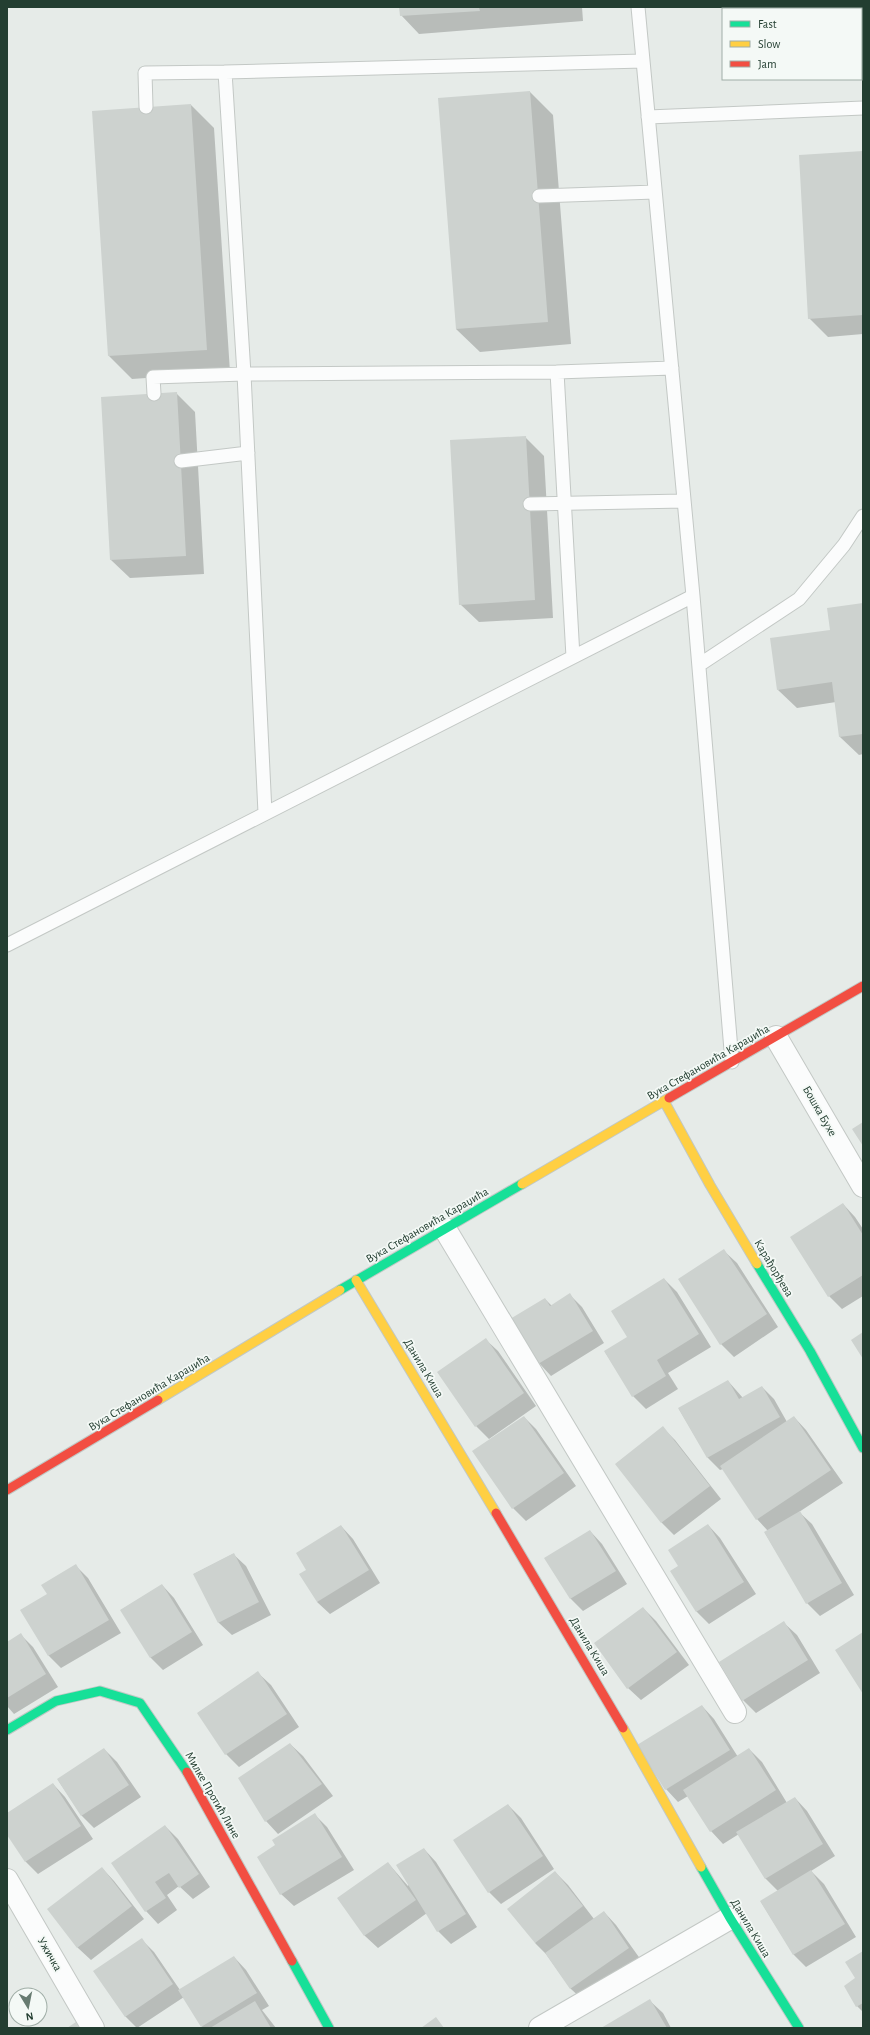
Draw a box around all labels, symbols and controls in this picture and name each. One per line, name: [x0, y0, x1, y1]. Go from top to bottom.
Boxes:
legend: [722, 8, 862, 80]
text: Fast: [758, 18, 777, 30]
text: Slow: [758, 38, 780, 50]
text: Jam: [758, 58, 777, 70]
street label: Вука Стефановића Караџића: [645, 1022, 772, 1103]
street label: Бошка Бухе: [800, 1084, 839, 1139]
street label: Вука Стефановића Караџића: [364, 1185, 491, 1266]
street label: Карађорђева: [751, 1237, 796, 1300]
street label: Данила Киша: [402, 1337, 446, 1400]
street label: Вука Стефановића Караџића: [86, 1351, 213, 1434]
street label: Данила Киша: [568, 1615, 612, 1678]
street label: Милке Протић Лине: [183, 1749, 243, 1841]
street label: Данила Киша: [729, 1897, 773, 1960]
street label: Ужичка: [36, 1935, 65, 1973]
north arrow: [8, 1987, 48, 2027]
text: N: [25, 2010, 34, 2022]

